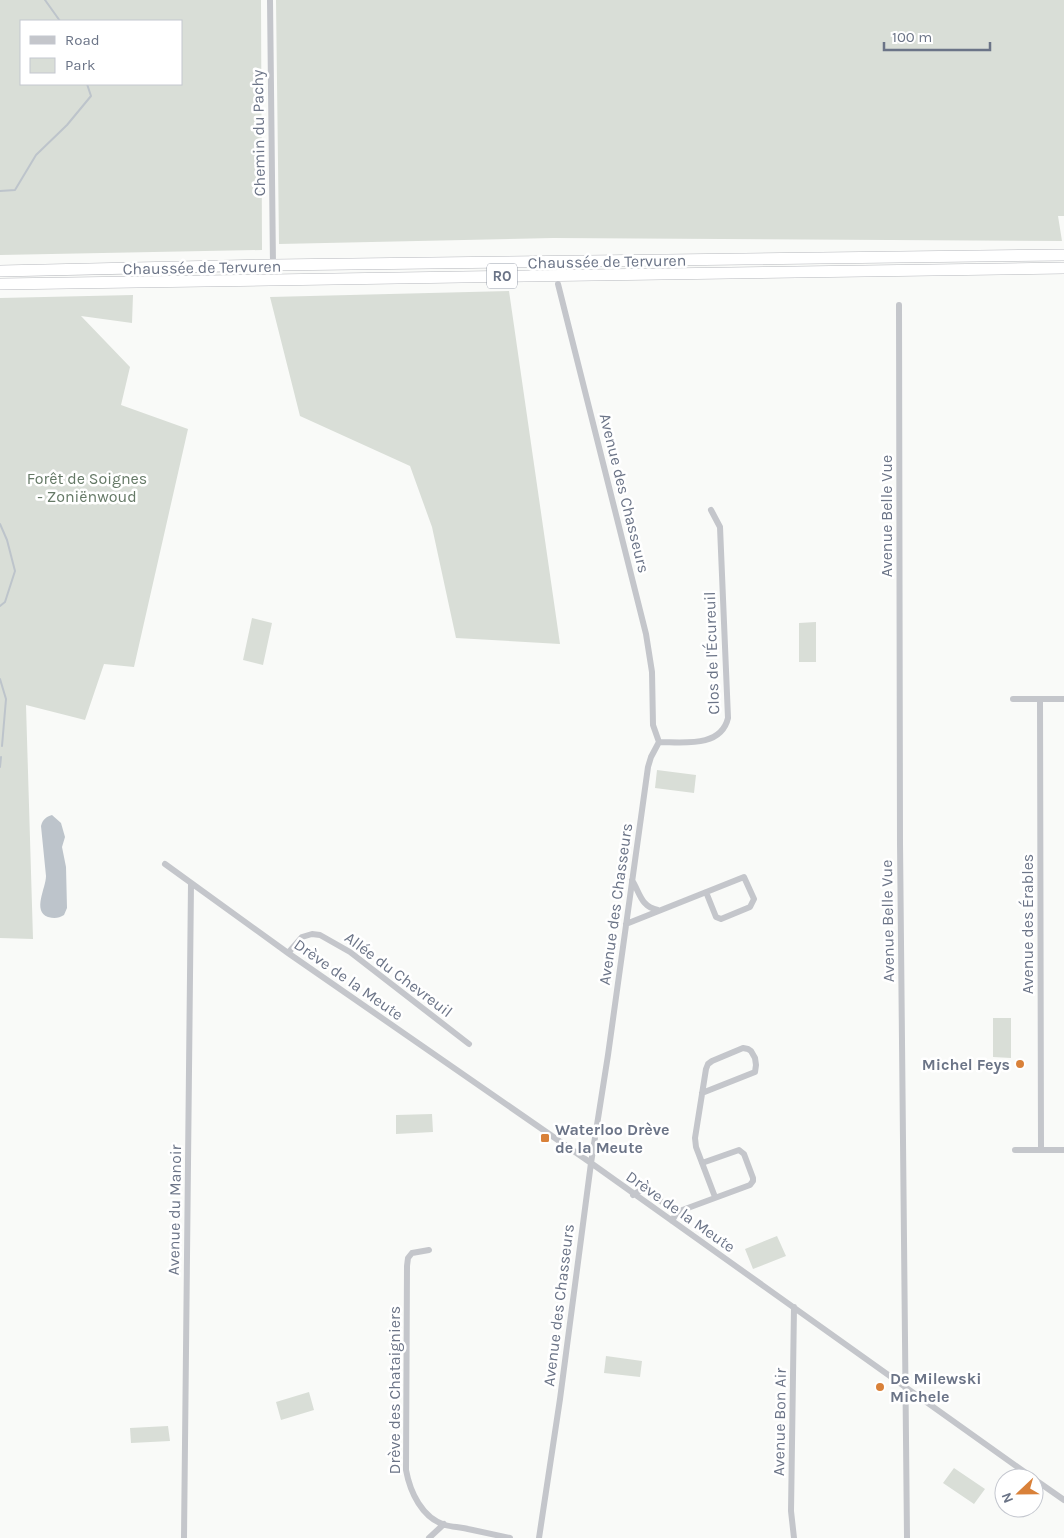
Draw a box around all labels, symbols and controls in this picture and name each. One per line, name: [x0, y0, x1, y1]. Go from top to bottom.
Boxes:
legend: [20, 20, 182, 85]
scale bar: [884, 20, 990, 52]
text: 100 m: [892, 28, 932, 46]
text: Road: [65, 31, 100, 49]
text: Park: [65, 56, 95, 74]
street label: Chemin du Pachy: [248, 69, 269, 197]
street label: Chaussée de Tervuren: [528, 251, 687, 272]
street label: Chaussée de Tervuren: [123, 257, 282, 278]
road number: R0: [487, 264, 517, 288]
street label: Avenue des Chasseurs: [596, 411, 654, 575]
street label: Avenue Belle Vue: [877, 455, 896, 577]
park label: Forêt de Soignes - Zoniënwoud: [27, 469, 147, 506]
street label: Clos de l'Écureuil: [700, 591, 723, 715]
street label: Avenue des Chasseurs: [595, 822, 636, 986]
street label: Avenue des Érables: [1018, 854, 1037, 994]
street label: Avenue Belle Vue: [877, 860, 898, 982]
street label: Allée du Chevreuil: [341, 928, 456, 1021]
street label: Drève de la Meute: [290, 935, 407, 1024]
place label: Michel Feys: [922, 1055, 1010, 1074]
marker: Michel Feys: [1014, 1058, 1026, 1070]
place label: Waterloo Drève de la Meute: [555, 1120, 670, 1157]
marker: Waterloo Drève de la Meute: [539, 1132, 551, 1144]
street label: Avenue du Manoir: [164, 1144, 185, 1276]
street label: Drève de la Meute: [622, 1167, 739, 1256]
street label: Avenue des Chasseurs: [539, 1223, 578, 1387]
street label: Drève des Chataigniers: [385, 1306, 404, 1474]
street label: Avenue Bon Air: [769, 1367, 790, 1476]
place label: De Milewski Michele: [890, 1369, 981, 1406]
marker: De Milewski Michele: [874, 1381, 886, 1393]
north arrow: [994, 1468, 1044, 1518]
text: N: [998, 1490, 1017, 1506]

